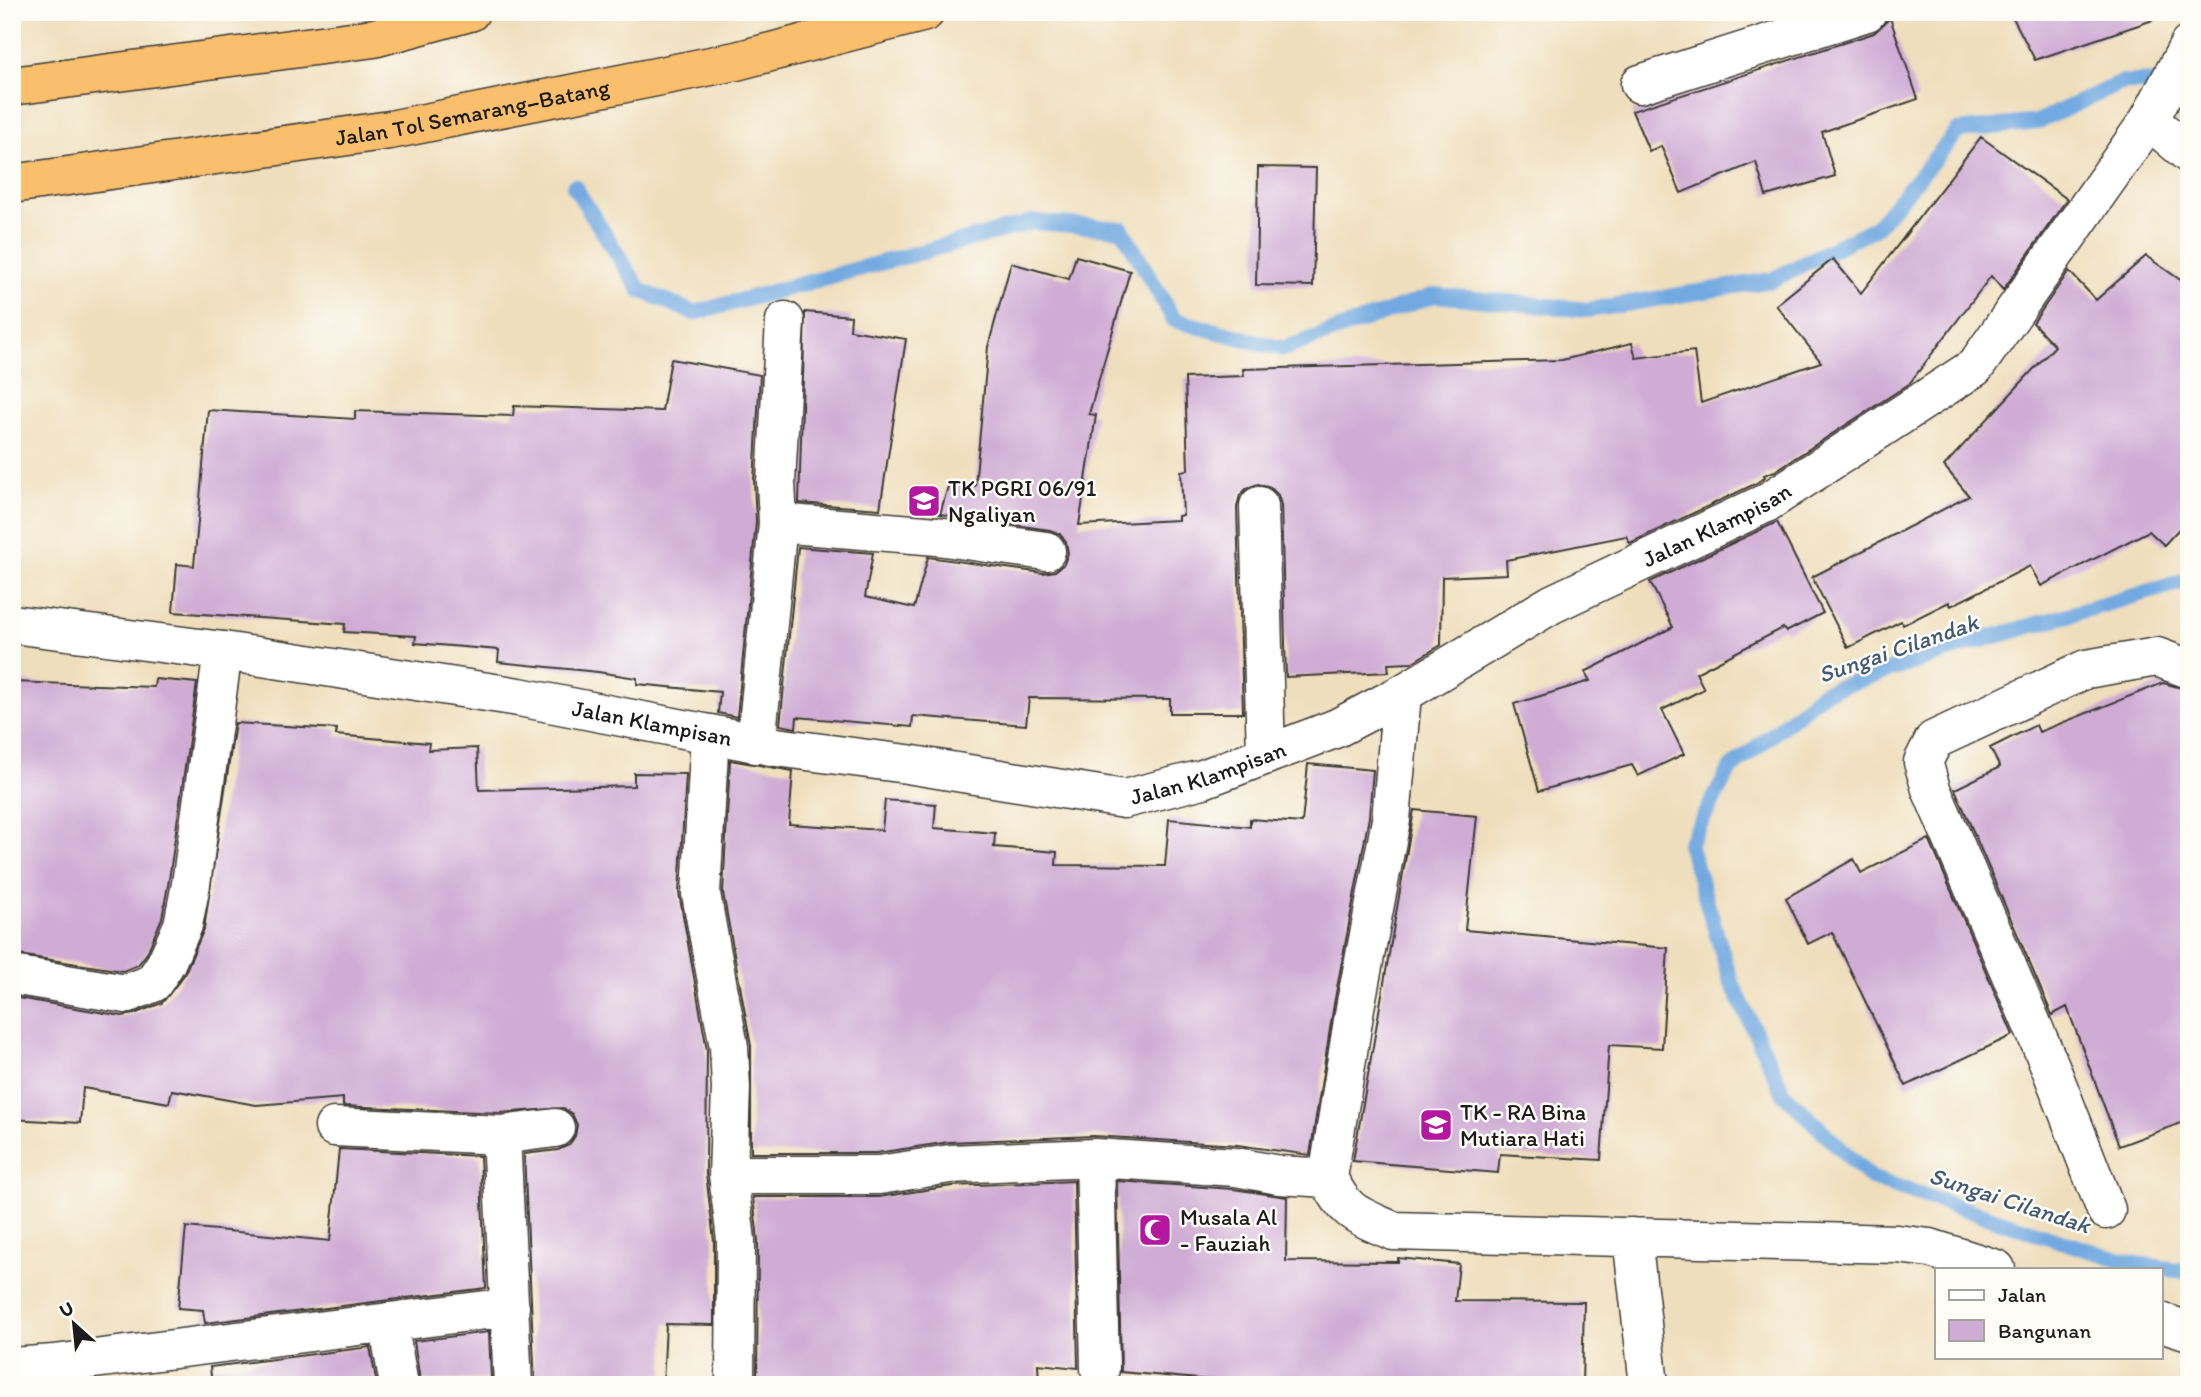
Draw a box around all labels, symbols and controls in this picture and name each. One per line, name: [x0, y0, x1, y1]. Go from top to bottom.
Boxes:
street label: Jalan Tol Semarang–Batang: [333, 73, 612, 152]
place label: TK PGRI 06/91 Ngaliyan: [948, 474, 1097, 528]
street label: Jalan Klampisan: [1638, 476, 1797, 573]
school or university icon: TK PGRI 06/91 Ngaliyan: [905, 482, 943, 520]
water label: Sungai Cilandak: [1814, 607, 1983, 689]
street label: Jalan Klampisan: [570, 694, 734, 752]
street label: Jalan Klampisan: [1127, 735, 1290, 811]
place label: TK - RA Bina Mutiara Hati: [1460, 1098, 1586, 1152]
school or university icon: TK - RA Bina Mutiara Hati: [1417, 1106, 1455, 1144]
water label: Sungai Cilandak: [1926, 1160, 2096, 1240]
place label: Musala Al - Fauziah: [1180, 1203, 1278, 1257]
mosque icon: Musala Al - Fauziah: [1136, 1211, 1174, 1249]
legend: [1935, 1268, 2162, 1358]
text: Jalan: [1998, 1282, 2046, 1307]
north arrow: [38, 1288, 108, 1358]
text: U: [56, 1296, 77, 1322]
text: Bangunan: [1998, 1318, 2091, 1343]

